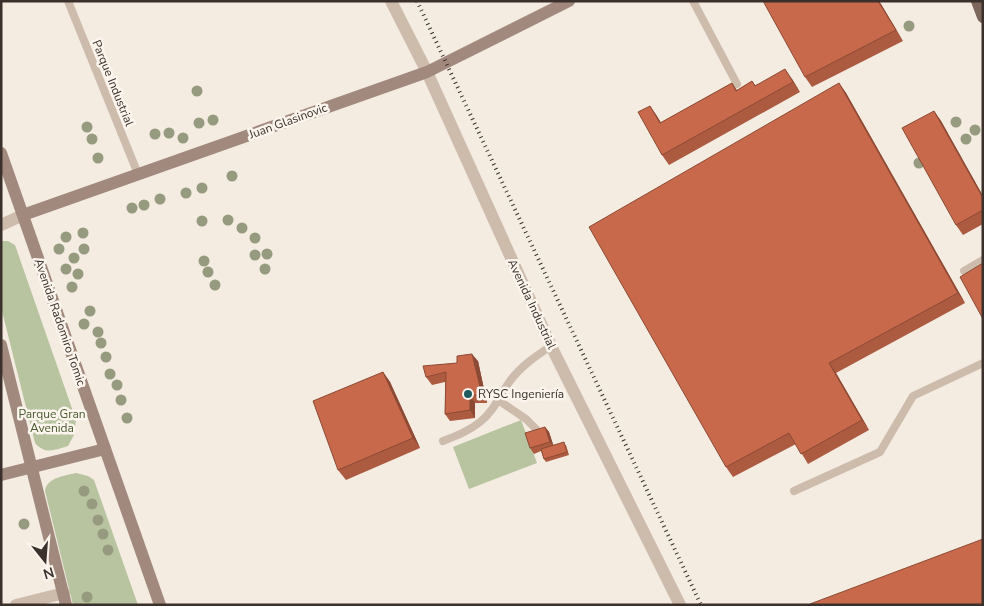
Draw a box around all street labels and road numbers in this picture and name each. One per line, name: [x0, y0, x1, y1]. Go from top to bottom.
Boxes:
street label: Parque Industrial: [88, 38, 138, 129]
street label: Juan Glasinovic: [246, 99, 330, 143]
street label: Avenida Radomiro Tomic: [31, 256, 89, 388]
street label: Avenida Industrial: [504, 256, 560, 352]

